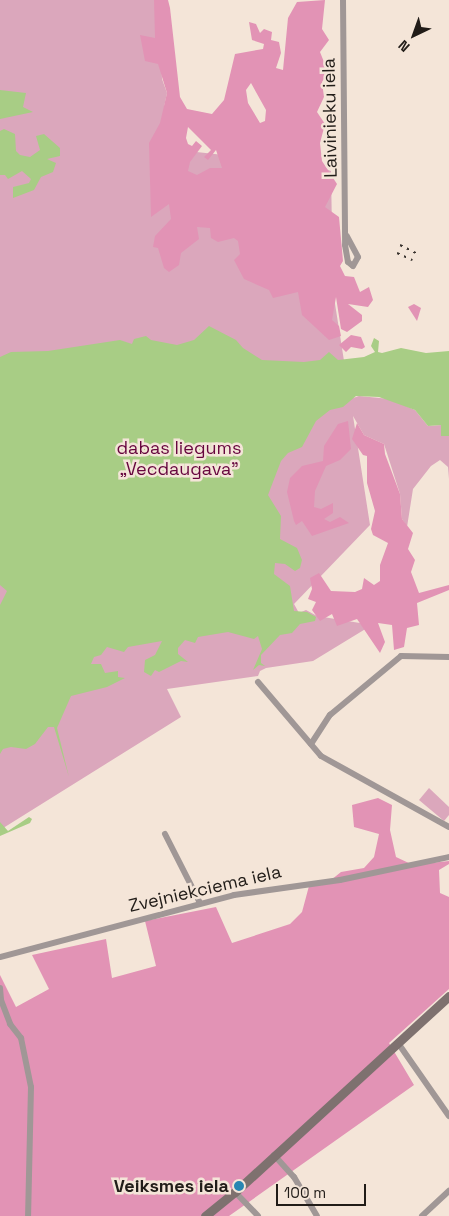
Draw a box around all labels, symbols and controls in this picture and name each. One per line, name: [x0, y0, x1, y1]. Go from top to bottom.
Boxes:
north arrow: [389, 10, 439, 60]
text: N: [394, 36, 413, 56]
street label: Laivinieku iela: [318, 58, 342, 178]
park label: dabas liegums „Vecdaugava”: [117, 438, 241, 480]
street label: Zvejniekciema iela: [127, 861, 283, 917]
scale bar: [279, 1174, 369, 1206]
place label: Veiksmes iela: [114, 1175, 229, 1197]
marker: Veiksmes iela: [233, 1180, 245, 1192]
text: 100 m: [284, 1183, 326, 1202]

